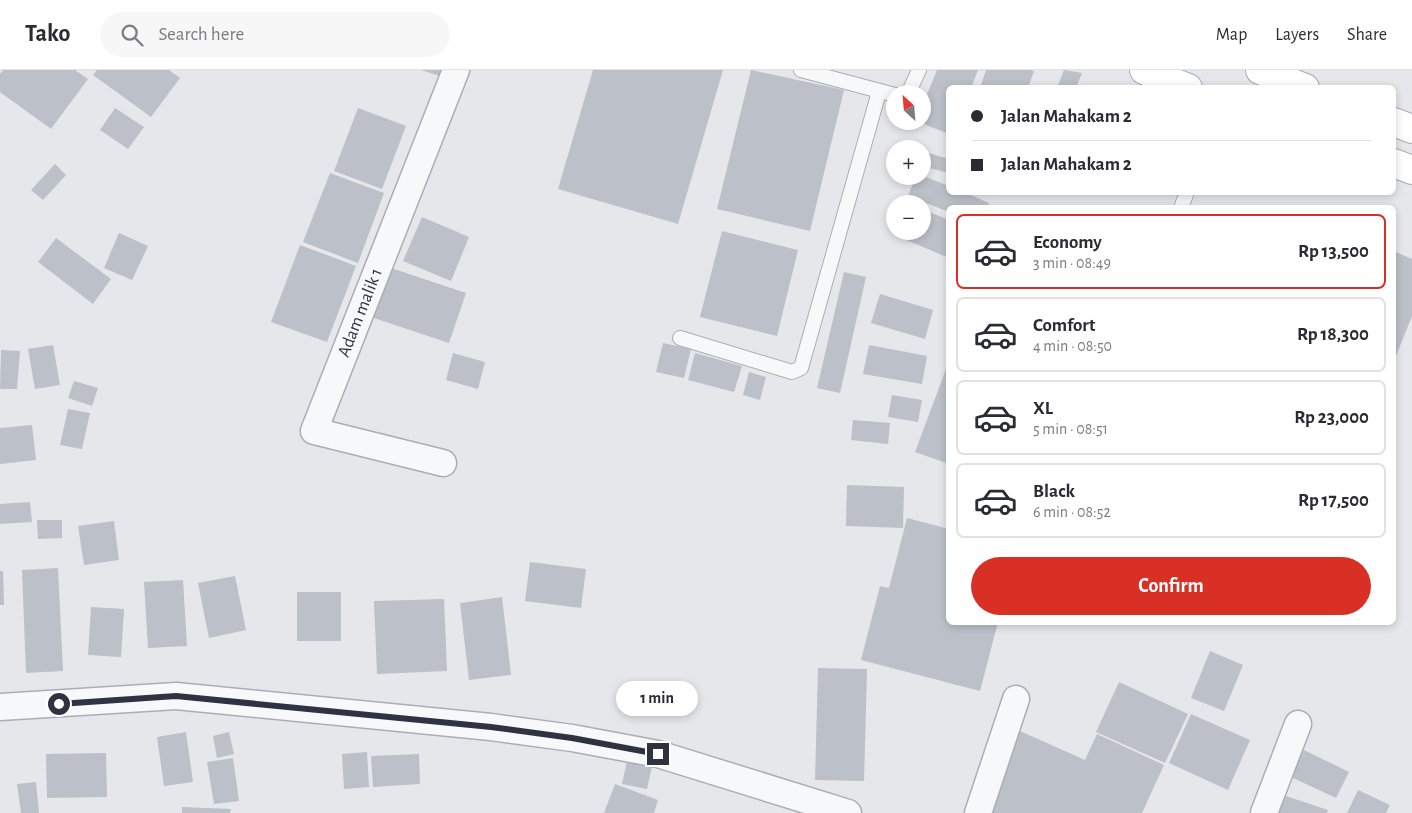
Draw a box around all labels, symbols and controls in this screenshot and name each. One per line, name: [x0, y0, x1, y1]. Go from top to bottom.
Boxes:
search box: [100, 12, 450, 57]
icon: search: [118, 21, 146, 49]
text: Tako: [25, 22, 70, 46]
text: Search here: [158, 25, 244, 44]
text: Map: [1216, 26, 1247, 44]
text: Layers: [1275, 26, 1319, 44]
text: Share: [1347, 26, 1387, 44]
north arrow: [886, 85, 931, 130]
map controls: [886, 85, 931, 240]
text: Jalan Mahakam 2: [1001, 107, 1132, 126]
button: +: [886, 140, 931, 185]
text: Jalan Mahakam 2: [1001, 155, 1132, 174]
button: −: [886, 195, 931, 240]
icon: car: [973, 229, 1018, 274]
text: Economy: [1033, 233, 1102, 252]
text: Rp 13,500: [1298, 242, 1369, 261]
text: 3 min · 08:49: [1033, 255, 1111, 271]
street label: Adam malik 1: [335, 266, 386, 360]
icon: car: [973, 312, 1018, 357]
text: Comfort: [1033, 316, 1095, 335]
text: Rp 18,300: [1297, 325, 1369, 344]
text: 4 min · 08:50: [1033, 338, 1112, 354]
icon: car: [973, 395, 1018, 440]
text: XL: [1033, 399, 1053, 418]
text: Rp 23,000: [1294, 408, 1369, 427]
text: 5 min · 08:51: [1033, 421, 1108, 437]
icon: car: [973, 478, 1018, 523]
text: Black: [1033, 482, 1075, 501]
text: Rp 17,500: [1298, 491, 1369, 510]
text: 6 min · 08:52: [1033, 504, 1111, 520]
button: Confirm: [971, 557, 1371, 615]
callout: 1 min: [617, 682, 699, 716]
text: 1 min: [640, 690, 674, 706]
route start: [48, 693, 70, 715]
route end: [647, 743, 669, 765]

